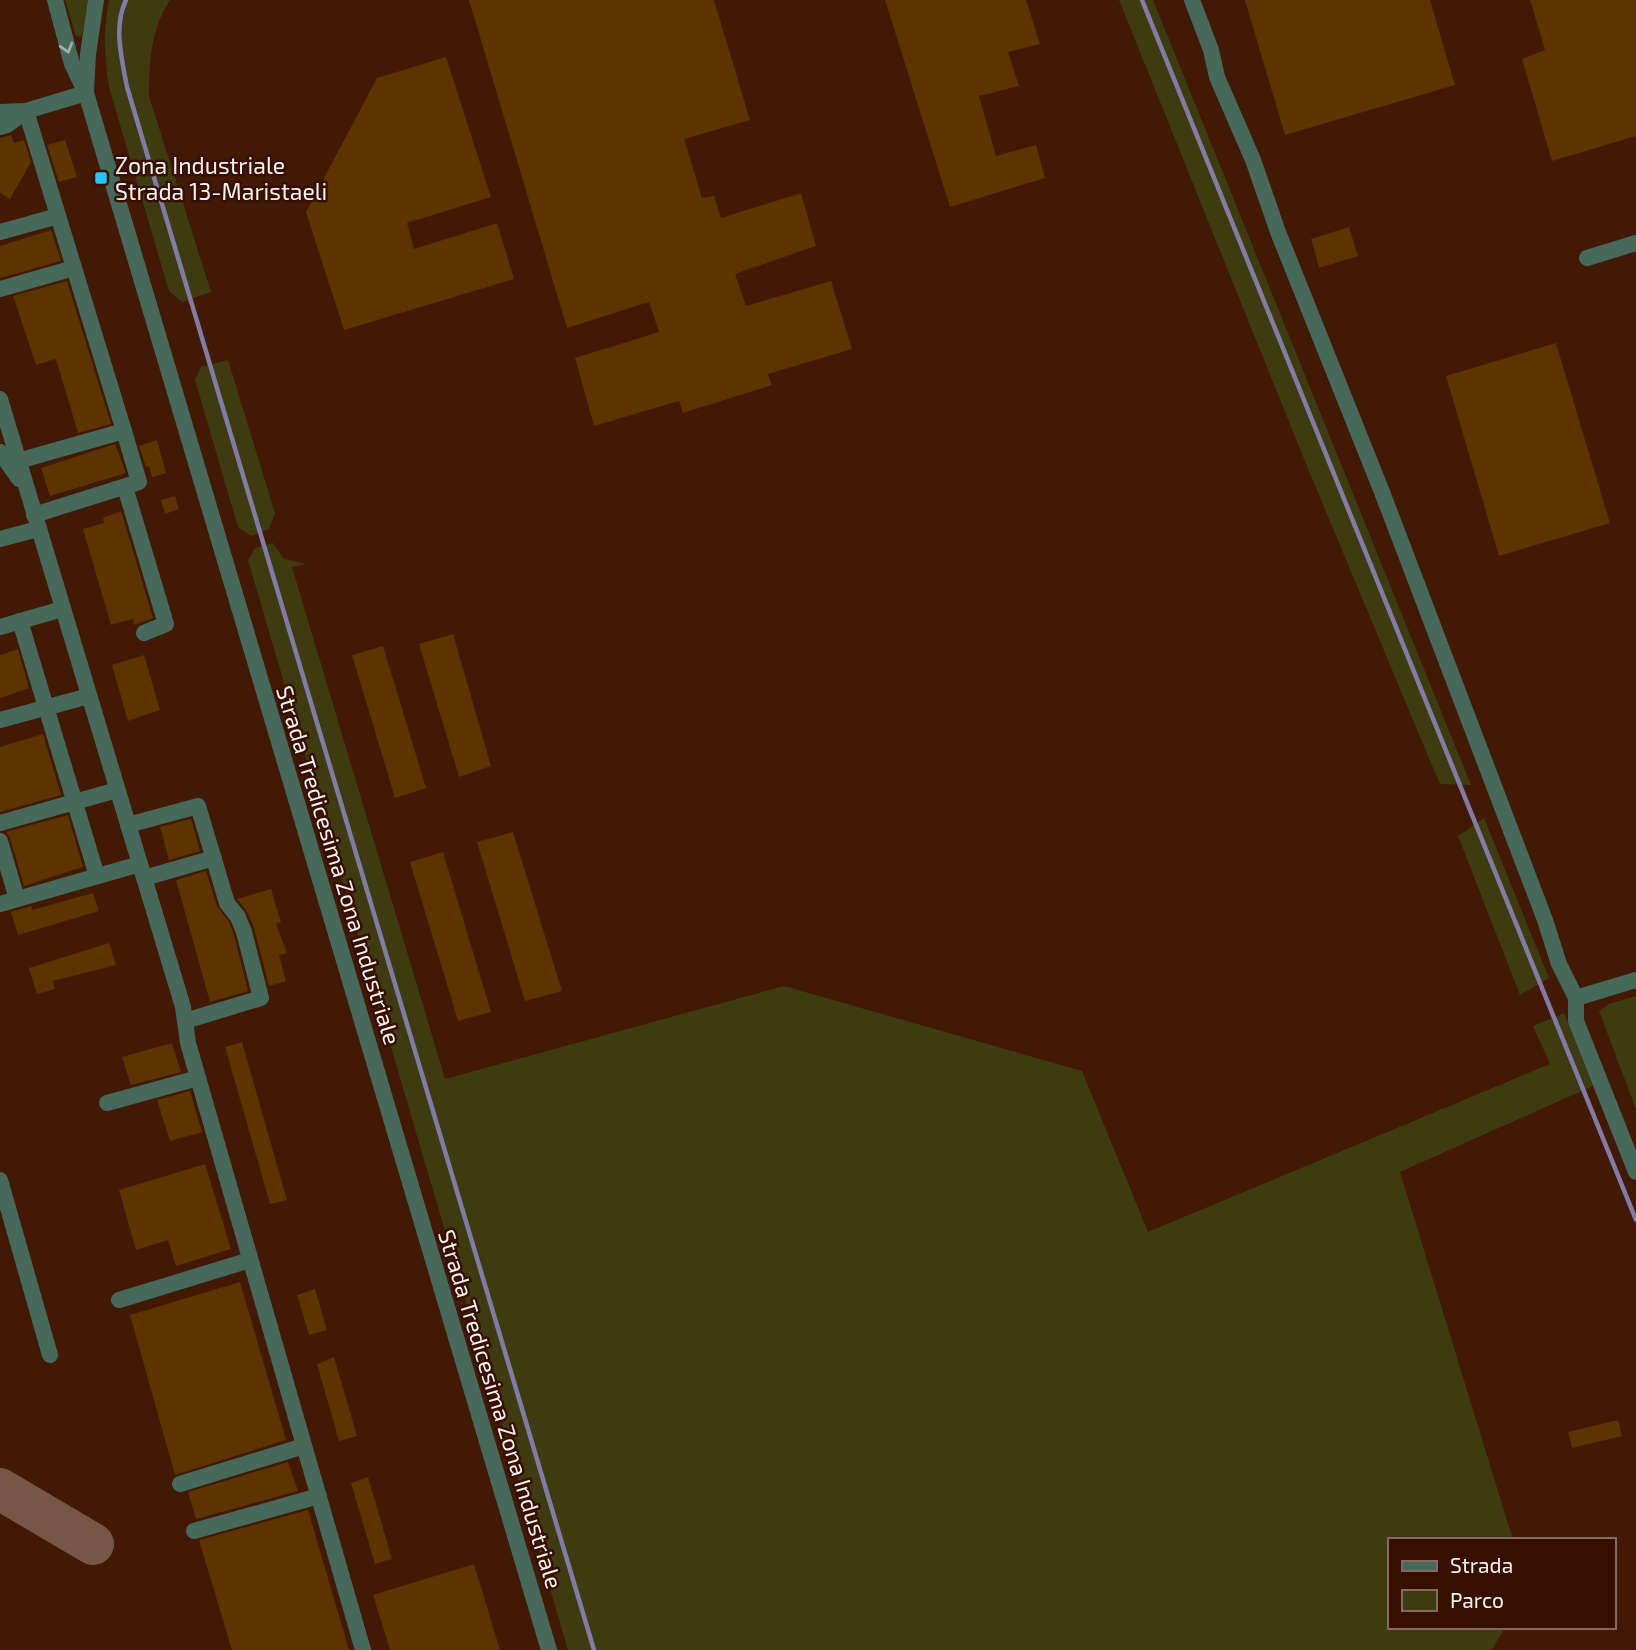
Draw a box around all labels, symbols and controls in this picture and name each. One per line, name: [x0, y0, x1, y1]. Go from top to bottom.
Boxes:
one-way arrow: [59, 42, 73, 54]
place label: Zona Industriale Strada 13-Maristaeli: [115, 151, 327, 205]
marker: Zona Industriale Strada 13-Maristaeli: [93, 170, 109, 186]
street label: Strada Tredicesima Zona Industriale: [271, 682, 407, 1048]
street label: Strada Tredicesima Zona Industriale: [433, 1226, 569, 1592]
legend: [1388, 1538, 1615, 1629]
text: Strada: [1450, 1552, 1513, 1577]
text: Parco: [1450, 1587, 1504, 1612]

